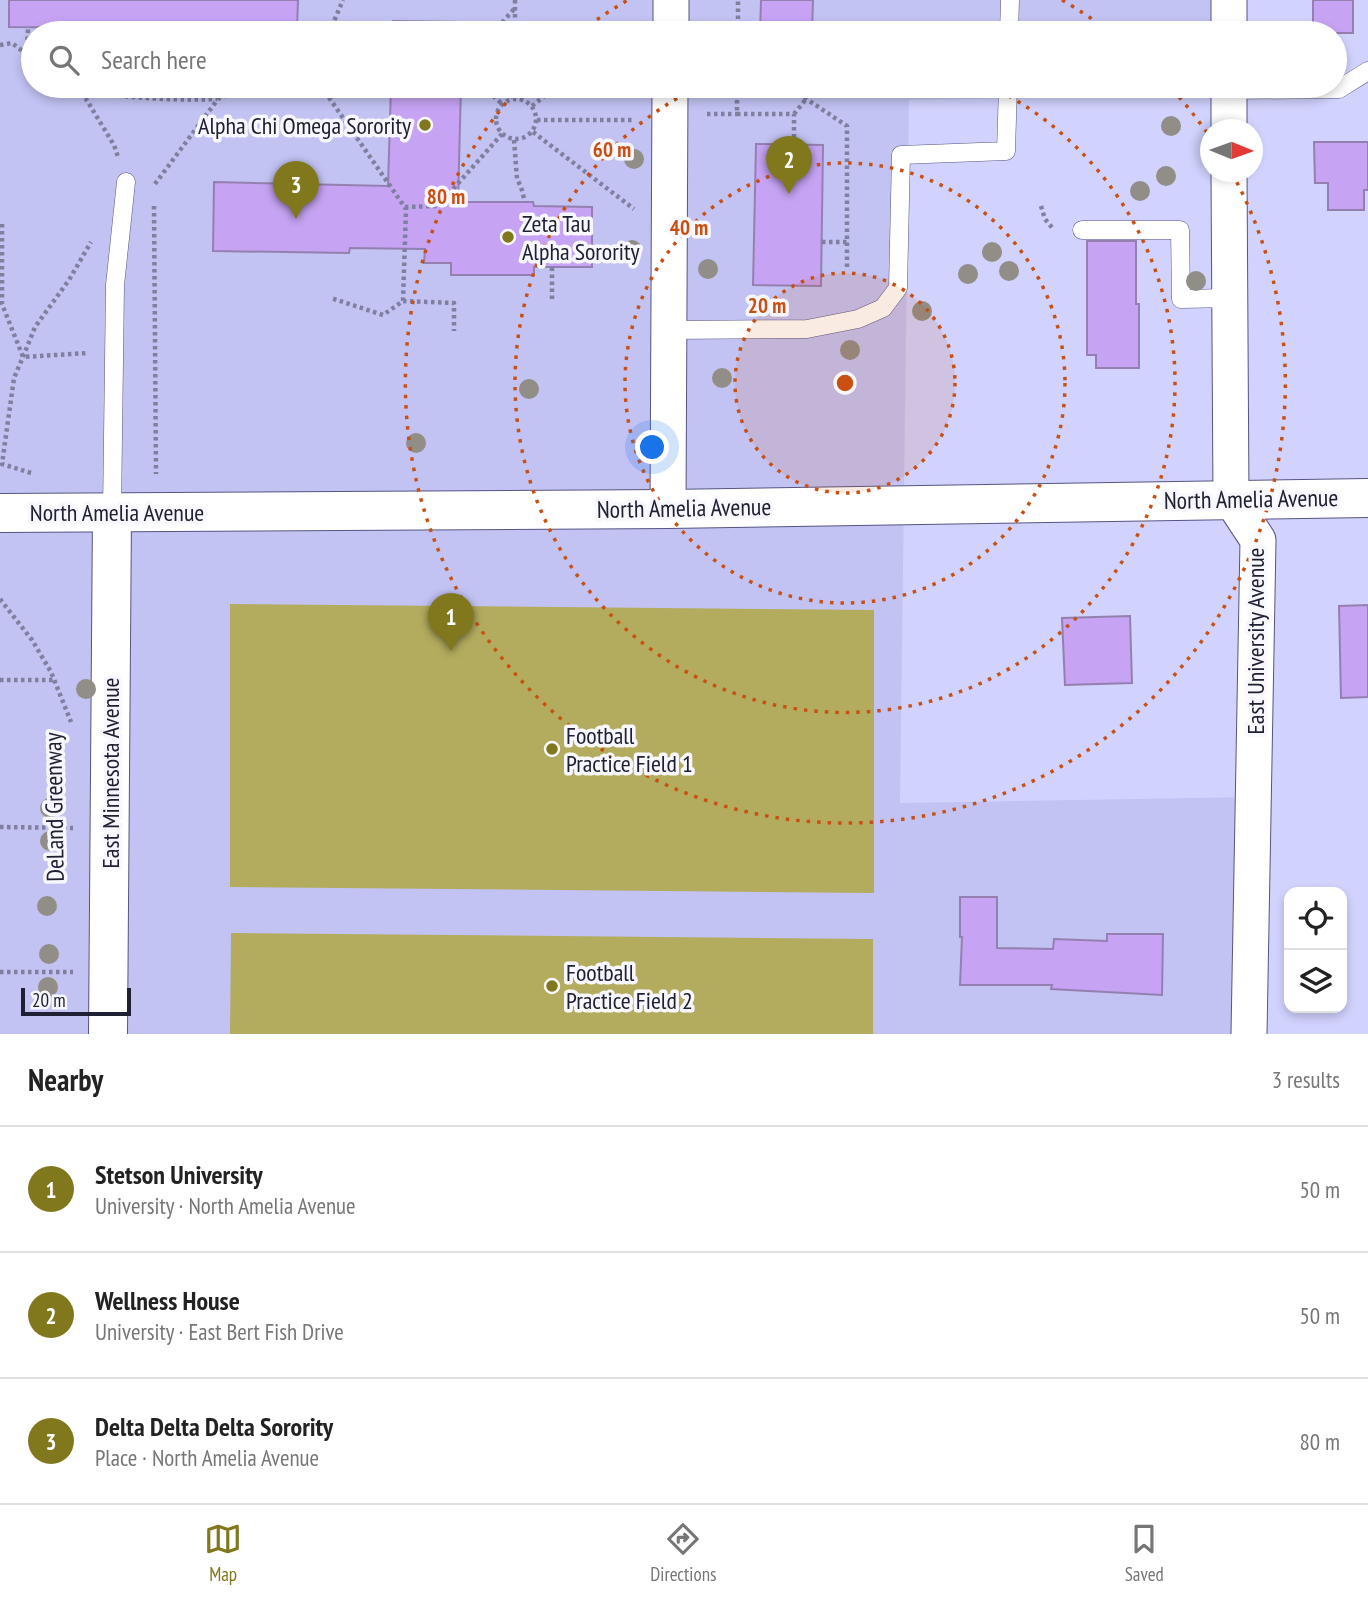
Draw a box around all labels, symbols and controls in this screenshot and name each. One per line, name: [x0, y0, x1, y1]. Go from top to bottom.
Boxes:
search box: [21, 21, 1347, 98]
icon: search: [45, 41, 83, 79]
text: Search here: [101, 43, 207, 76]
place label: Alpha Chi Omega Sorority: [198, 110, 411, 141]
marker: Alpha Chi Omega Sorority: [417, 117, 433, 133]
north arrow: [1200, 119, 1263, 182]
text: 60 m: [593, 136, 631, 163]
pin: 2: [766, 136, 812, 194]
pin: 3: [273, 161, 319, 219]
text: 80 m: [427, 183, 465, 210]
place label: Zeta Tau Alpha Sorority: [522, 208, 639, 267]
text: 40 m: [670, 214, 708, 241]
marker: Zeta Tau Alpha Sorority: [500, 229, 516, 245]
text: 20 m: [748, 292, 786, 319]
centre of rings: [833, 371, 857, 395]
your location: [635, 430, 669, 464]
street label: North Amelia Avenue: [1164, 482, 1338, 516]
street label: North Amelia Avenue: [597, 491, 771, 525]
street label: North Amelia Avenue: [30, 497, 204, 528]
street label: East University Avenue: [1240, 548, 1271, 734]
pin: 1: [428, 593, 474, 651]
street label: East Minnesota Avenue: [95, 678, 126, 869]
place label: Football Practice Field 1: [566, 720, 693, 779]
street label: DeLand Greenway: [37, 732, 71, 882]
marker: Football Practice Field 1: [544, 741, 560, 757]
map controls: [1284, 887, 1347, 1013]
button: locate: [1284, 887, 1347, 950]
button: layers: [1284, 950, 1347, 1013]
place label: Football Practice Field 2: [566, 957, 693, 1016]
marker: Football Practice Field 2: [544, 978, 560, 994]
scale bar: [21, 985, 131, 1017]
text: 20 m: [32, 988, 66, 1012]
text: Nearby: [28, 1060, 103, 1099]
text: 3 results: [1272, 1065, 1340, 1094]
text: Stetson University: [95, 1158, 263, 1191]
text: 1: [46, 1175, 57, 1204]
text: 50 m: [1299, 1175, 1340, 1204]
text: University · North Amelia Avenue: [95, 1191, 356, 1220]
text: Wellness House: [95, 1284, 240, 1317]
text: 2: [46, 1301, 57, 1330]
text: 50 m: [1299, 1301, 1340, 1330]
text: University · East Bert Fish Drive: [95, 1317, 344, 1346]
text: Delta Delta Delta Sorority: [95, 1410, 333, 1443]
text: 3: [46, 1427, 57, 1456]
text: 80 m: [1299, 1427, 1340, 1456]
text: Place · North Amelia Avenue: [95, 1443, 319, 1472]
tab: Map: [204, 1520, 242, 1586]
tab: Directions: [650, 1520, 716, 1586]
tab: Saved: [1125, 1520, 1164, 1586]

